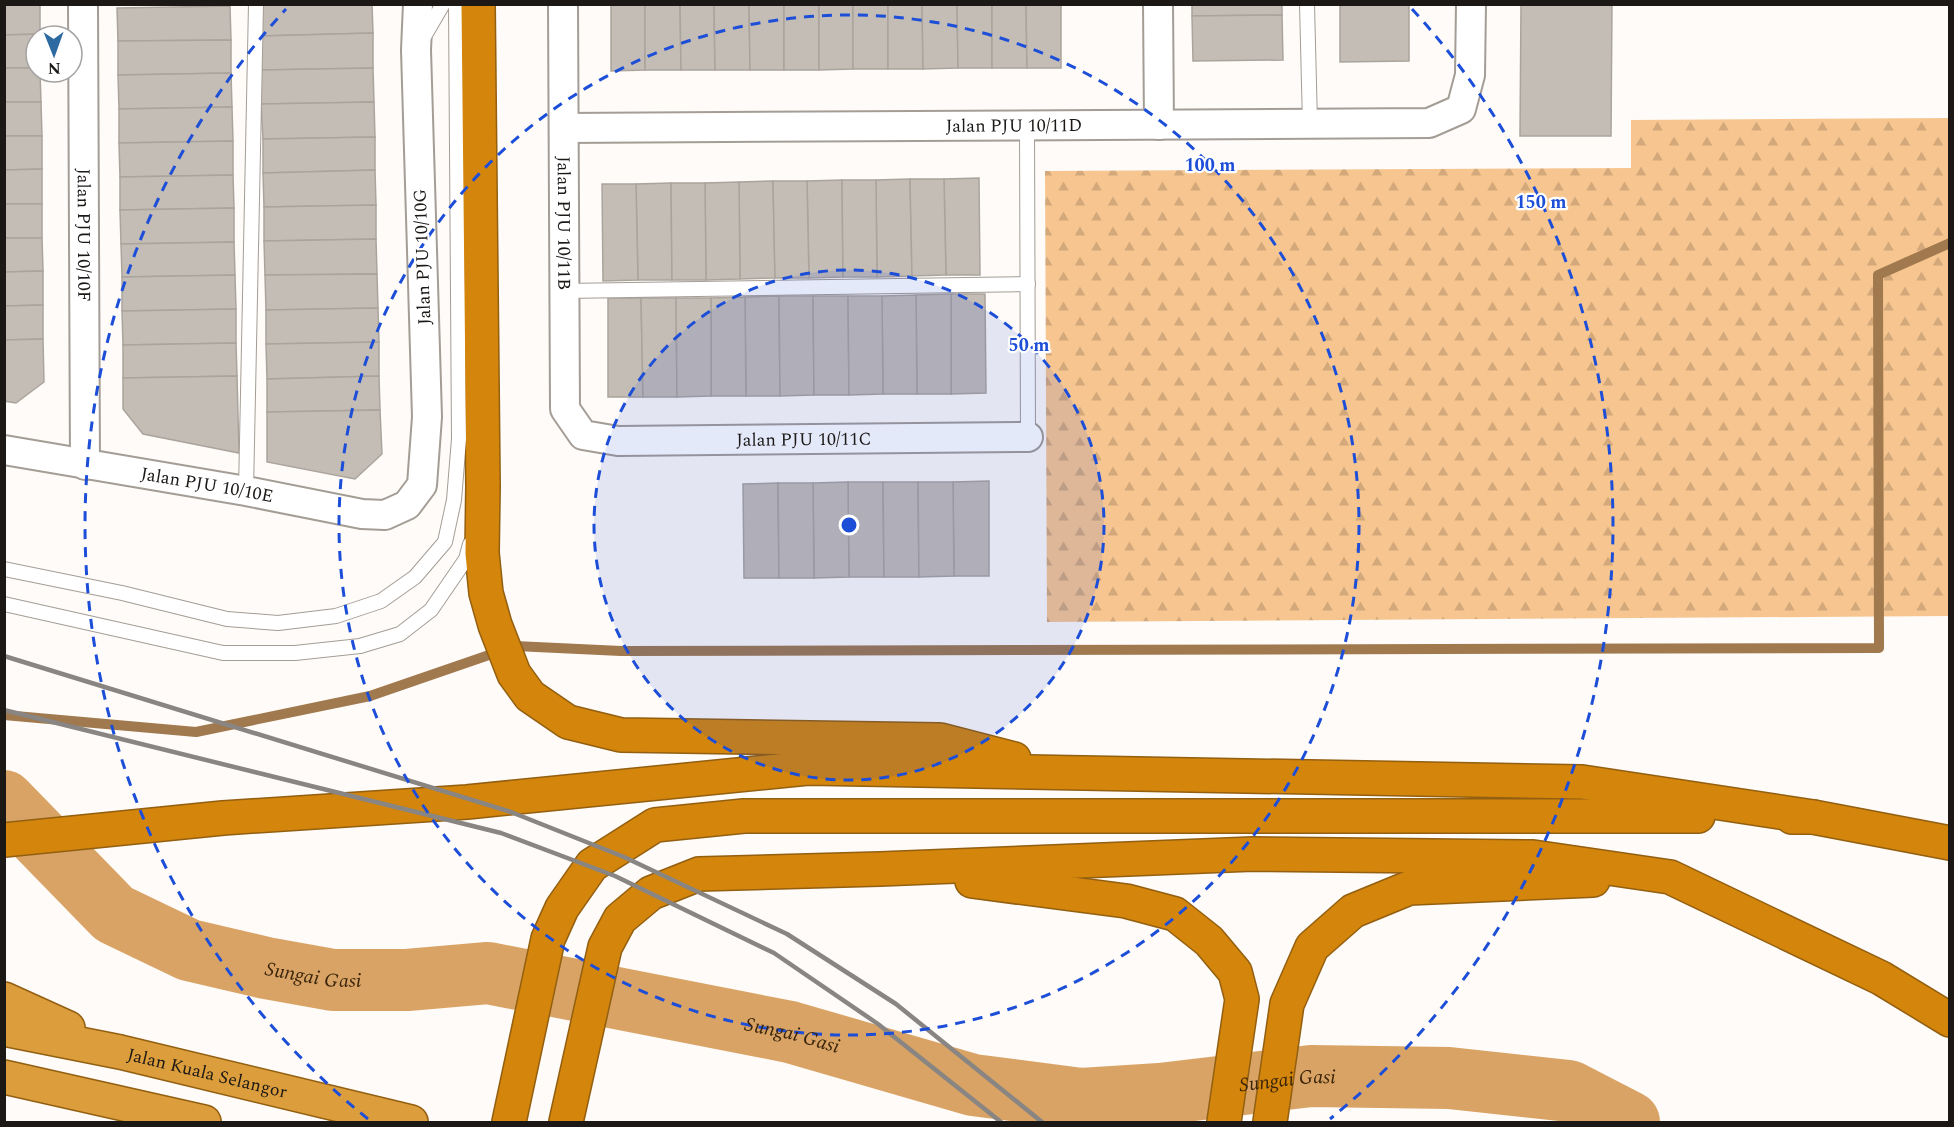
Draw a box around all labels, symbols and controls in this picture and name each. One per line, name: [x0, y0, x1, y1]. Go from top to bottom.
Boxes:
north arrow: [24, 24, 84, 84]
text: N: [48, 56, 61, 80]
street label: Jalan PJU 10/11D: [946, 112, 1082, 140]
text: 100 m: [1184, 152, 1236, 179]
street label: Jalan PJU 10/11B: [550, 156, 577, 290]
street label: Jalan PJU 10/10F: [70, 168, 97, 302]
street label: Jalan PJU 10/10G: [407, 188, 438, 325]
text: 150 m: [1515, 189, 1567, 216]
text: 50 m: [1009, 332, 1049, 359]
street label: Jalan PJU 10/11C: [736, 426, 872, 454]
street label: Jalan PJU 10/10E: [139, 460, 276, 510]
centre of rings: [839, 515, 859, 535]
water label: Sungai Gasi: [263, 954, 362, 997]
water label: Sungai Gasi: [742, 1009, 844, 1062]
street label: Jalan Kuala Selangor: [124, 1041, 290, 1106]
water label: Sungai Gasi: [1237, 1062, 1336, 1100]

